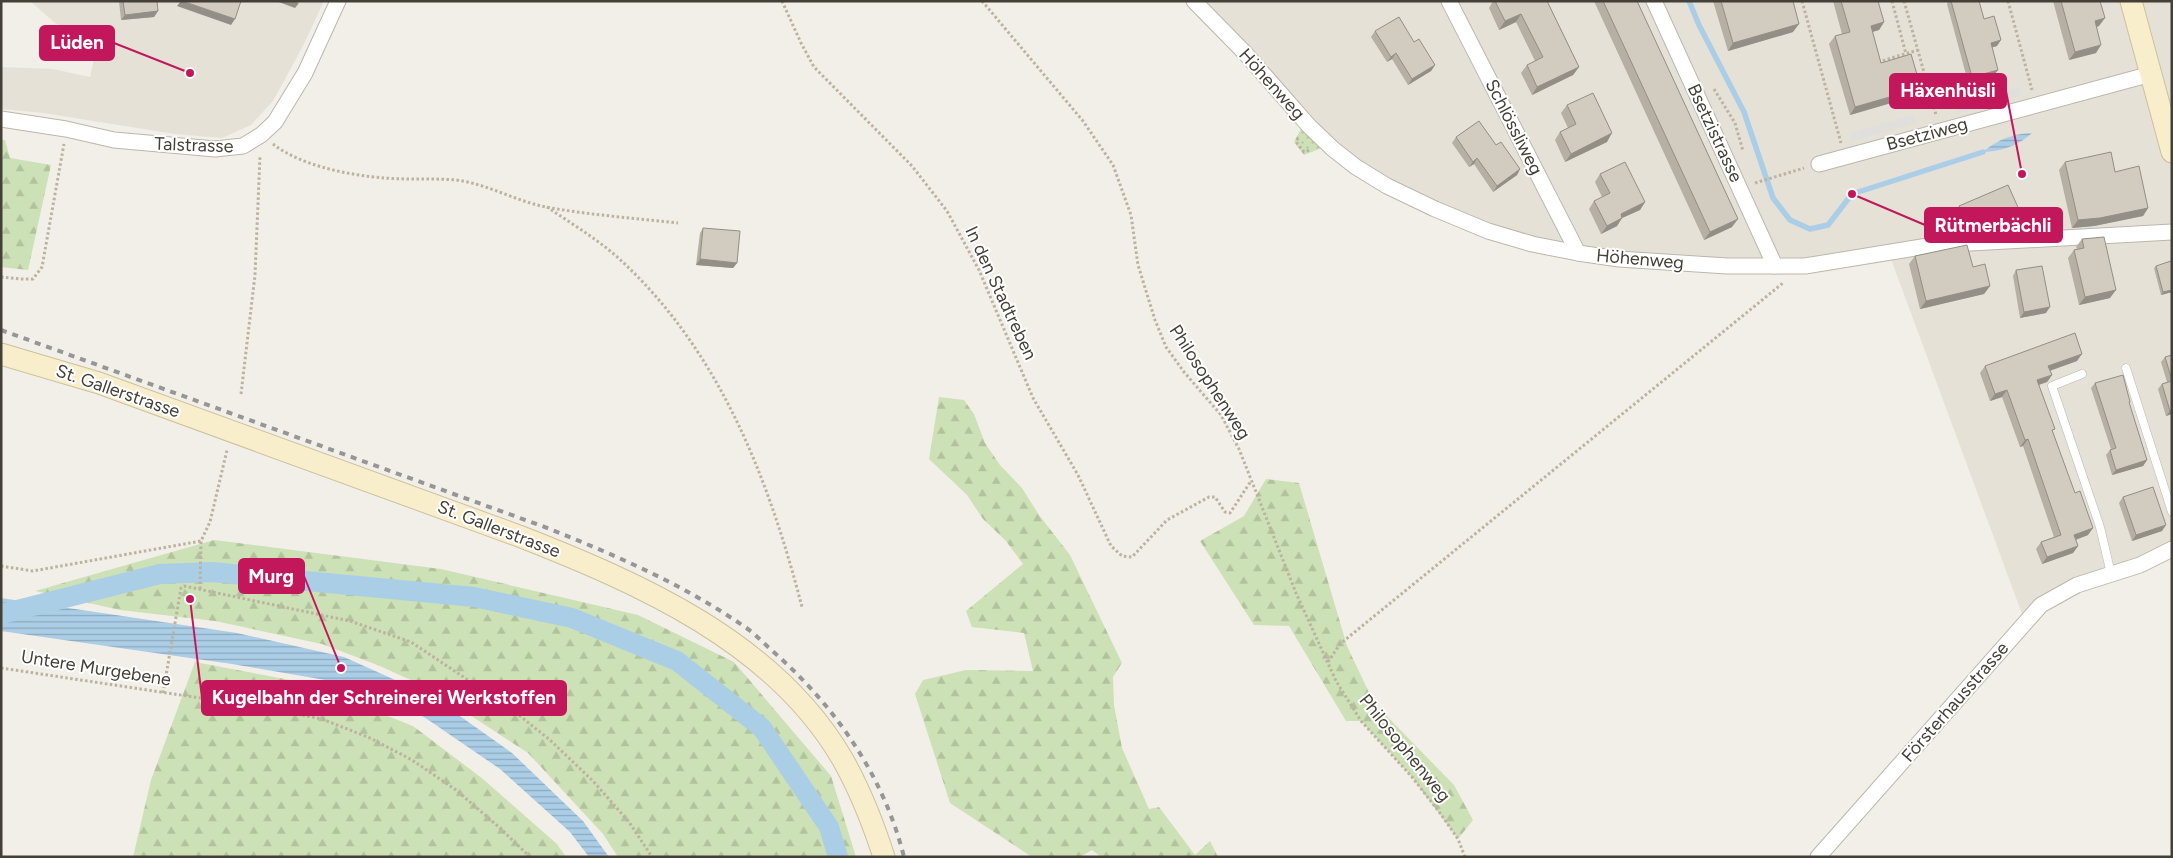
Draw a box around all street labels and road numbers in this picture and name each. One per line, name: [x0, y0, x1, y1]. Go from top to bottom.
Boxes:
street label: Höhenweg: [1234, 44, 1310, 124]
street label: Schlössliweg: [1480, 75, 1548, 179]
street label: Bsetzistrasse: [1683, 80, 1747, 186]
street label: Bsetziweg: [1884, 113, 1970, 155]
street label: Talstrasse: [154, 133, 234, 157]
street label: In den Stadtreben: [960, 223, 1042, 363]
street label: Höhenweg: [1595, 244, 1685, 274]
street label: Philosophenweg: [1165, 320, 1255, 444]
street label: St. Gallerstrasse: [53, 359, 183, 423]
street label: St. Gallerstrasse: [434, 495, 564, 563]
street label: Försterhausstrasse: [1897, 637, 2013, 767]
street label: Untere Murgebene: [19, 645, 173, 691]
street label: Philosophenweg: [1355, 690, 1455, 806]

